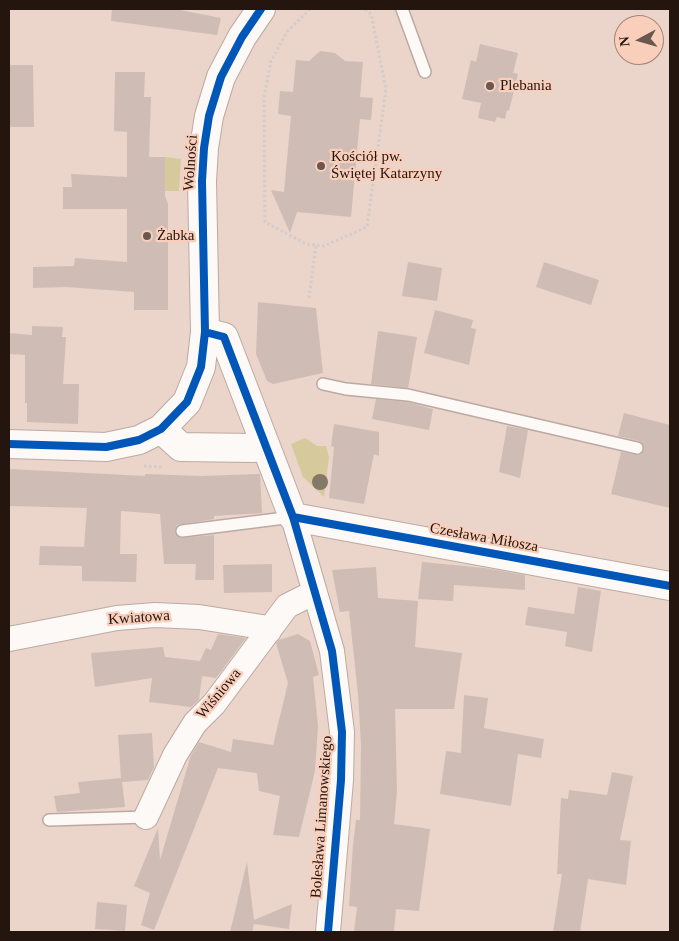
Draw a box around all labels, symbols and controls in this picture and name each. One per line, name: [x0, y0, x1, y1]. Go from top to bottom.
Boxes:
north arrow: [614, 15, 664, 65]
text: N: [617, 36, 633, 47]
place label: Plebania: [500, 77, 552, 95]
marker: Plebania: [484, 80, 496, 92]
street label: Wolności: [180, 134, 202, 192]
place label: Kościół pw. Świętej Katarzyny: [331, 148, 442, 183]
marker: Kościół pw. Świętej Katarzyny: [315, 160, 327, 172]
place label: Żabka: [157, 227, 194, 245]
marker: Żabka: [141, 230, 153, 242]
street label: Czesława Miłosza: [428, 520, 540, 556]
street label: Kwiatowa: [108, 607, 170, 629]
street label: Wiśniowa: [193, 665, 245, 723]
street label: Bolesława Limanowskiego: [307, 735, 337, 899]

